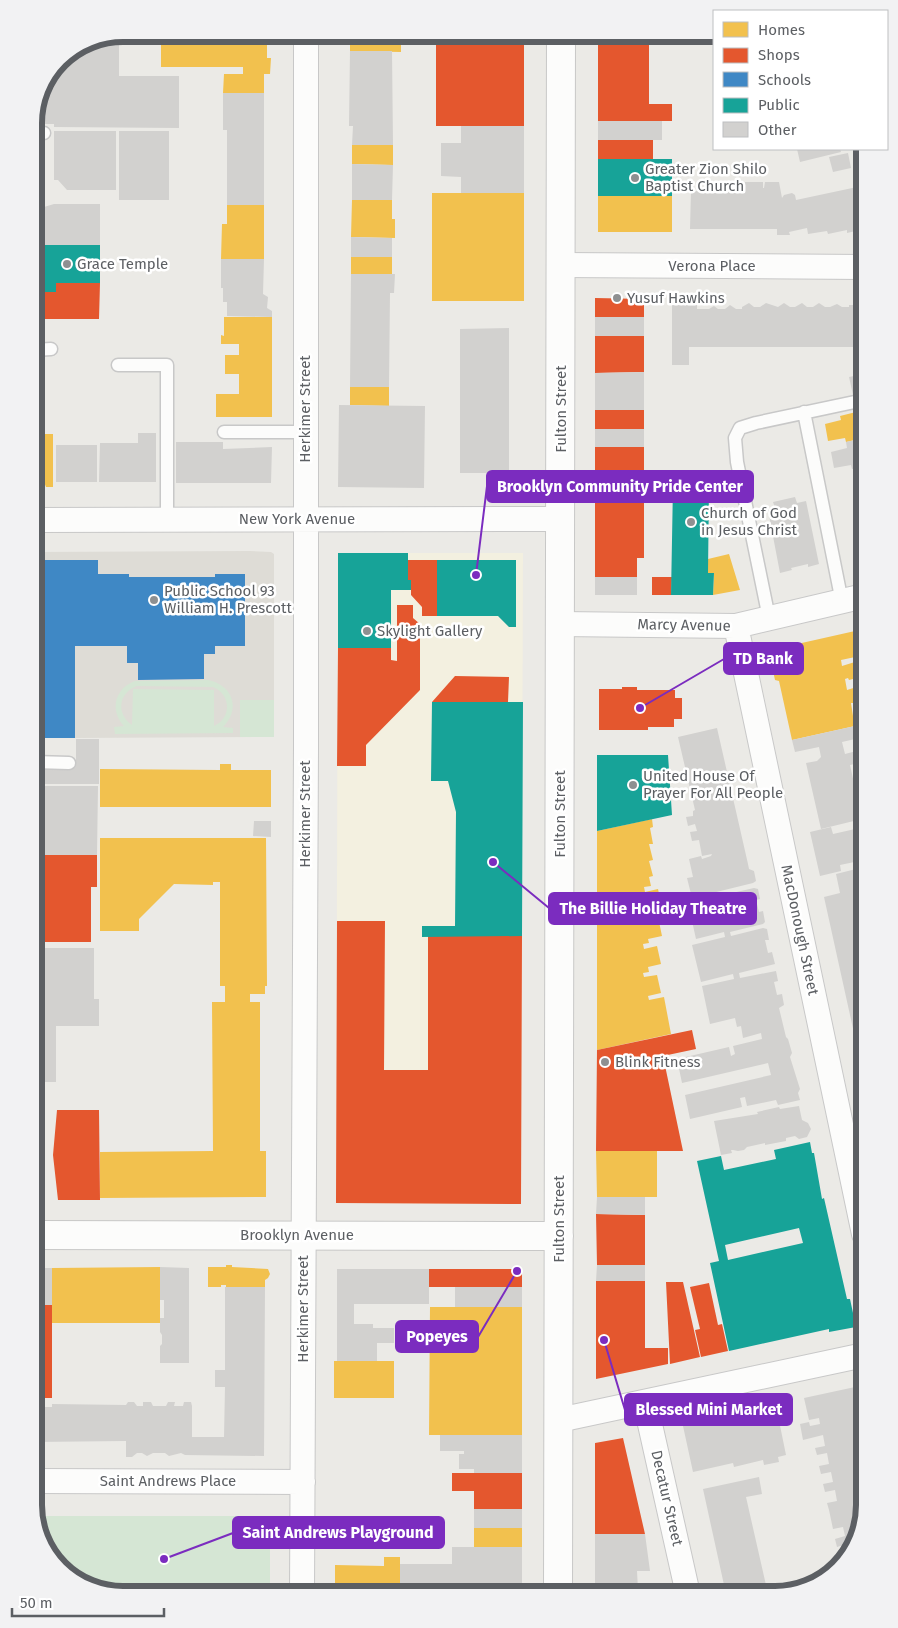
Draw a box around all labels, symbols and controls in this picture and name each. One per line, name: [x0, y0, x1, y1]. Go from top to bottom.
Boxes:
legend: [713, 10, 888, 150]
text: Homes: [758, 21, 805, 39]
text: Shops: [758, 46, 800, 64]
text: Schools: [758, 71, 811, 89]
text: Public: [758, 96, 800, 114]
text: Other: [758, 121, 797, 139]
place label: Greater Zion Shilo Baptist Church: [645, 160, 767, 195]
marker: Greater Zion Shilo Baptist Church: [629, 172, 641, 184]
place label: Grace Temple: [77, 255, 168, 273]
street label: Verona Place: [668, 257, 756, 275]
marker: Grace Temple: [61, 258, 73, 270]
place label: Yusuf Hawkins: [627, 289, 725, 307]
marker: Yusuf Hawkins: [611, 292, 623, 304]
street label: Herkimer Street: [296, 355, 314, 463]
street label: Fulton Street: [552, 365, 570, 453]
callout: Brooklyn Community Pride Center: [487, 471, 753, 502]
text: Brooklyn Community Pride Center: [497, 477, 744, 496]
place label: Church of God in Jesus Christ: [701, 504, 798, 539]
street label: New York Avenue: [239, 510, 355, 528]
marker: Church of God in Jesus Christ: [685, 516, 697, 528]
place label: Public School 93 William H. Prescott: [164, 582, 292, 617]
marker: Public School 93 William H. Prescott: [148, 594, 160, 606]
street label: Marcy Avenue: [637, 615, 731, 635]
place label: Skylight Gallery: [377, 622, 483, 640]
marker: Skylight Gallery: [361, 625, 373, 637]
callout: TD Bank: [724, 643, 803, 674]
text: TD Bank: [733, 649, 793, 668]
street label: Herkimer Street: [296, 760, 314, 868]
place label: United House Of Prayer For All People: [643, 767, 783, 802]
street label: Fulton Street: [551, 770, 569, 858]
marker: United House Of Prayer For All People: [627, 779, 639, 791]
street label: MacDonough Street: [777, 863, 823, 997]
callout: The Billie Holiday Theatre: [549, 893, 756, 924]
text: The Billie Holiday Theatre: [559, 899, 747, 918]
place label: Blink Fitness: [615, 1053, 701, 1071]
marker: Blink Fitness: [599, 1056, 611, 1068]
street label: Fulton Street: [550, 1175, 568, 1263]
street label: Brooklyn Avenue: [240, 1226, 354, 1244]
street label: Herkimer Street: [294, 1255, 312, 1363]
callout: Popeyes: [396, 1321, 478, 1352]
text: Popeyes: [406, 1327, 468, 1346]
callout: Blessed Mini Market: [625, 1394, 792, 1425]
text: Blessed Mini Market: [636, 1400, 783, 1419]
street label: Decatur Street: [647, 1448, 687, 1548]
street label: Saint Andrews Place: [100, 1472, 236, 1490]
callout: Saint Andrews Playground: [233, 1517, 444, 1548]
text: Saint Andrews Playground: [242, 1523, 434, 1542]
scale bar: [12, 1586, 165, 1618]
text: 50 m: [20, 1594, 53, 1612]

